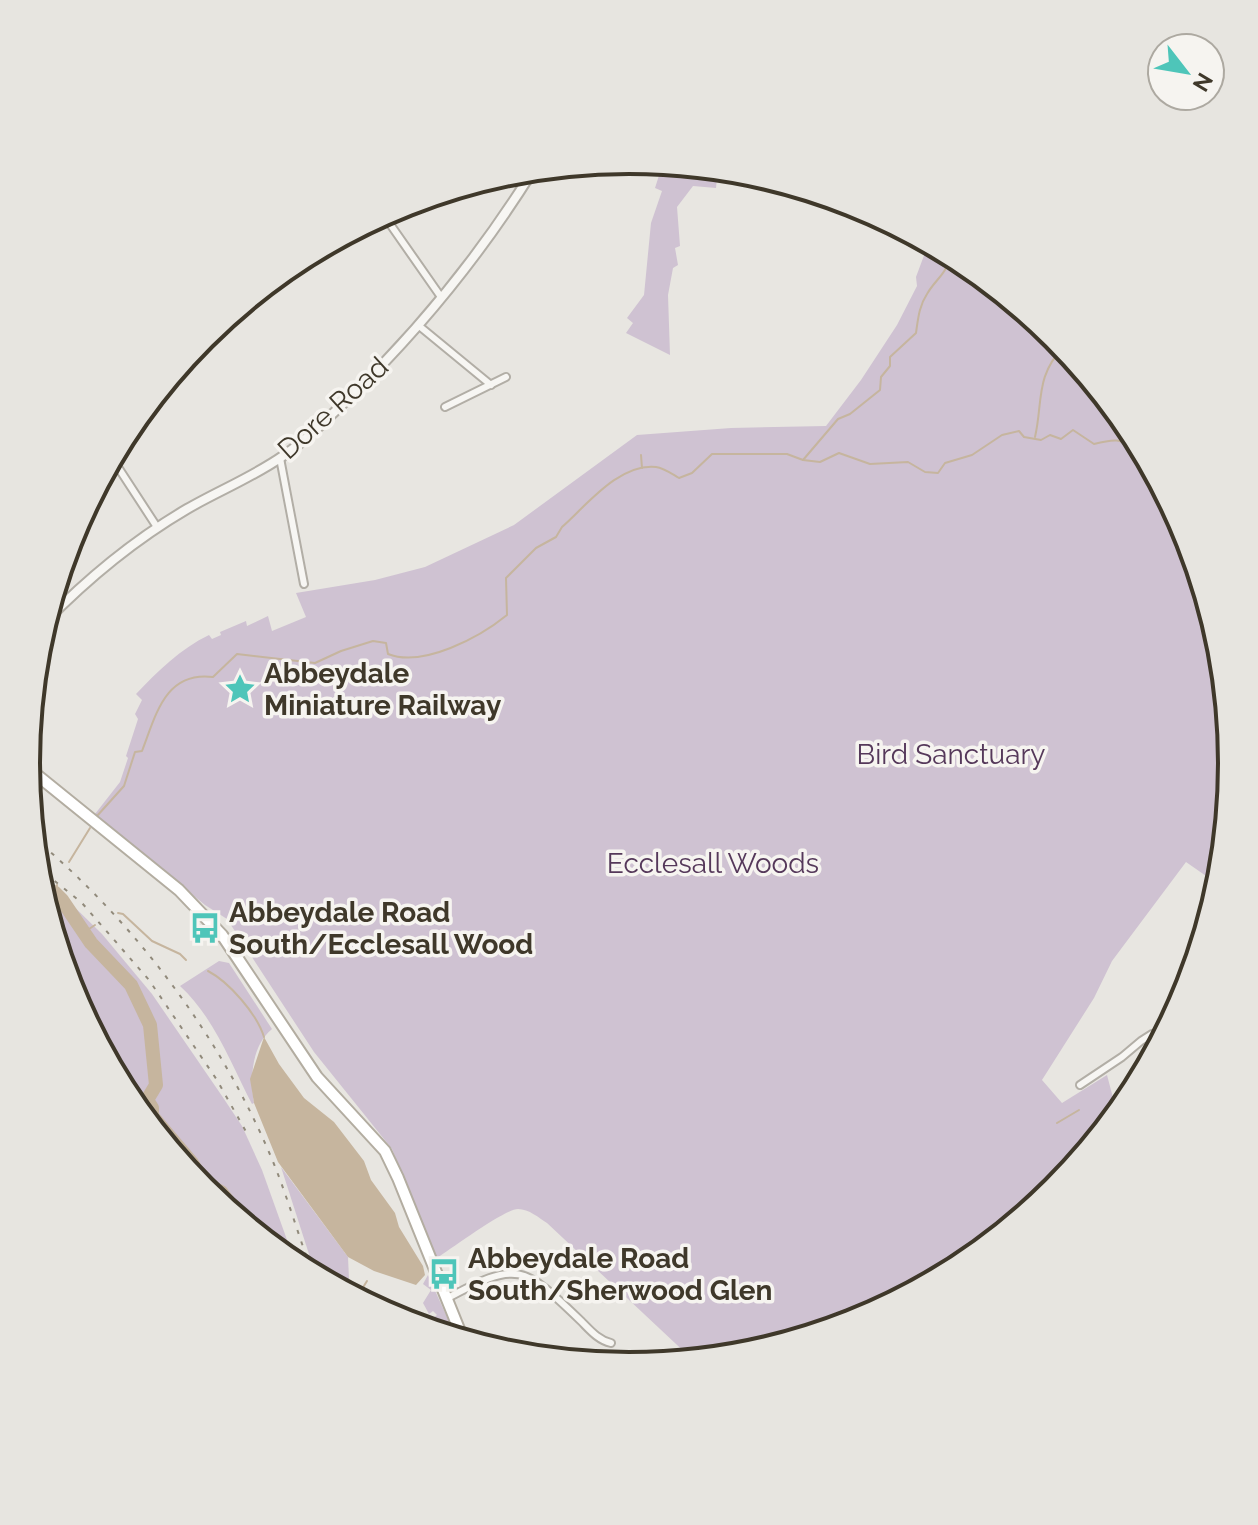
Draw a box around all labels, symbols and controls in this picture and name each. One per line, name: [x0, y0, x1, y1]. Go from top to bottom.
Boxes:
north arrow: [1146, 32, 1226, 112]
text: N: [1188, 68, 1219, 96]
street label: Dore Road: [271, 350, 395, 466]
place label: Abbeydale Miniature Railway: [264, 657, 502, 722]
place icon: Abbeydale Miniature Railway: [223, 672, 257, 706]
park label: Bird Sanctuary: [857, 738, 1045, 771]
park label: Ecclesall Woods: [607, 847, 819, 880]
place label: Abbeydale Road South/Ecclesall Wood: [229, 896, 533, 961]
bus stop icon: Abbeydale Road South/Ecclesall Wood: [188, 911, 222, 945]
place label: Abbeydale Road South/Sherwood Glen: [468, 1242, 773, 1307]
bus stop icon: Abbeydale Road South/Sherwood Glen: [427, 1257, 461, 1291]

